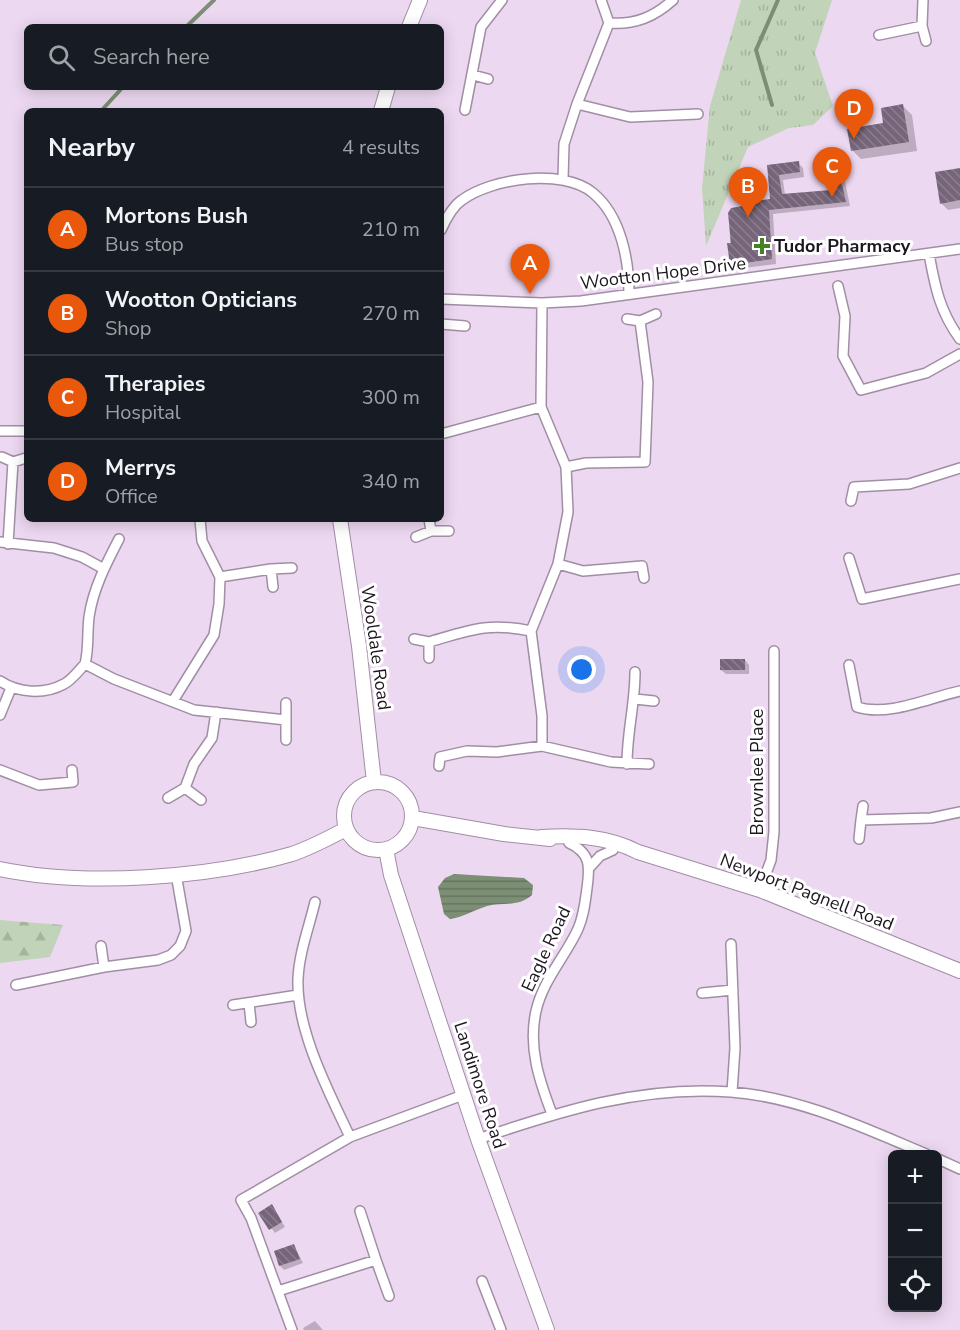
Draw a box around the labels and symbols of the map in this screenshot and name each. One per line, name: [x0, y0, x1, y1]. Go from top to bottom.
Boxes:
pin: D: [834, 90, 874, 139]
pin: C: [812, 148, 852, 197]
pin: B: [728, 168, 768, 217]
place label: Tudor Pharmacy: [774, 234, 911, 258]
marker: Tudor Pharmacy: [755, 239, 769, 253]
pin: A: [510, 244, 550, 294]
street label: Wootton Hope Drive: [579, 251, 747, 295]
street label: Wooldale Road: [355, 584, 397, 712]
your location: [567, 655, 596, 684]
street label: Brownlee Place: [745, 709, 769, 835]
street label: Newport Pagnell Road: [717, 848, 897, 936]
street label: Eagle Road: [516, 902, 576, 996]
street label: Landimore Road: [448, 1018, 512, 1152]

